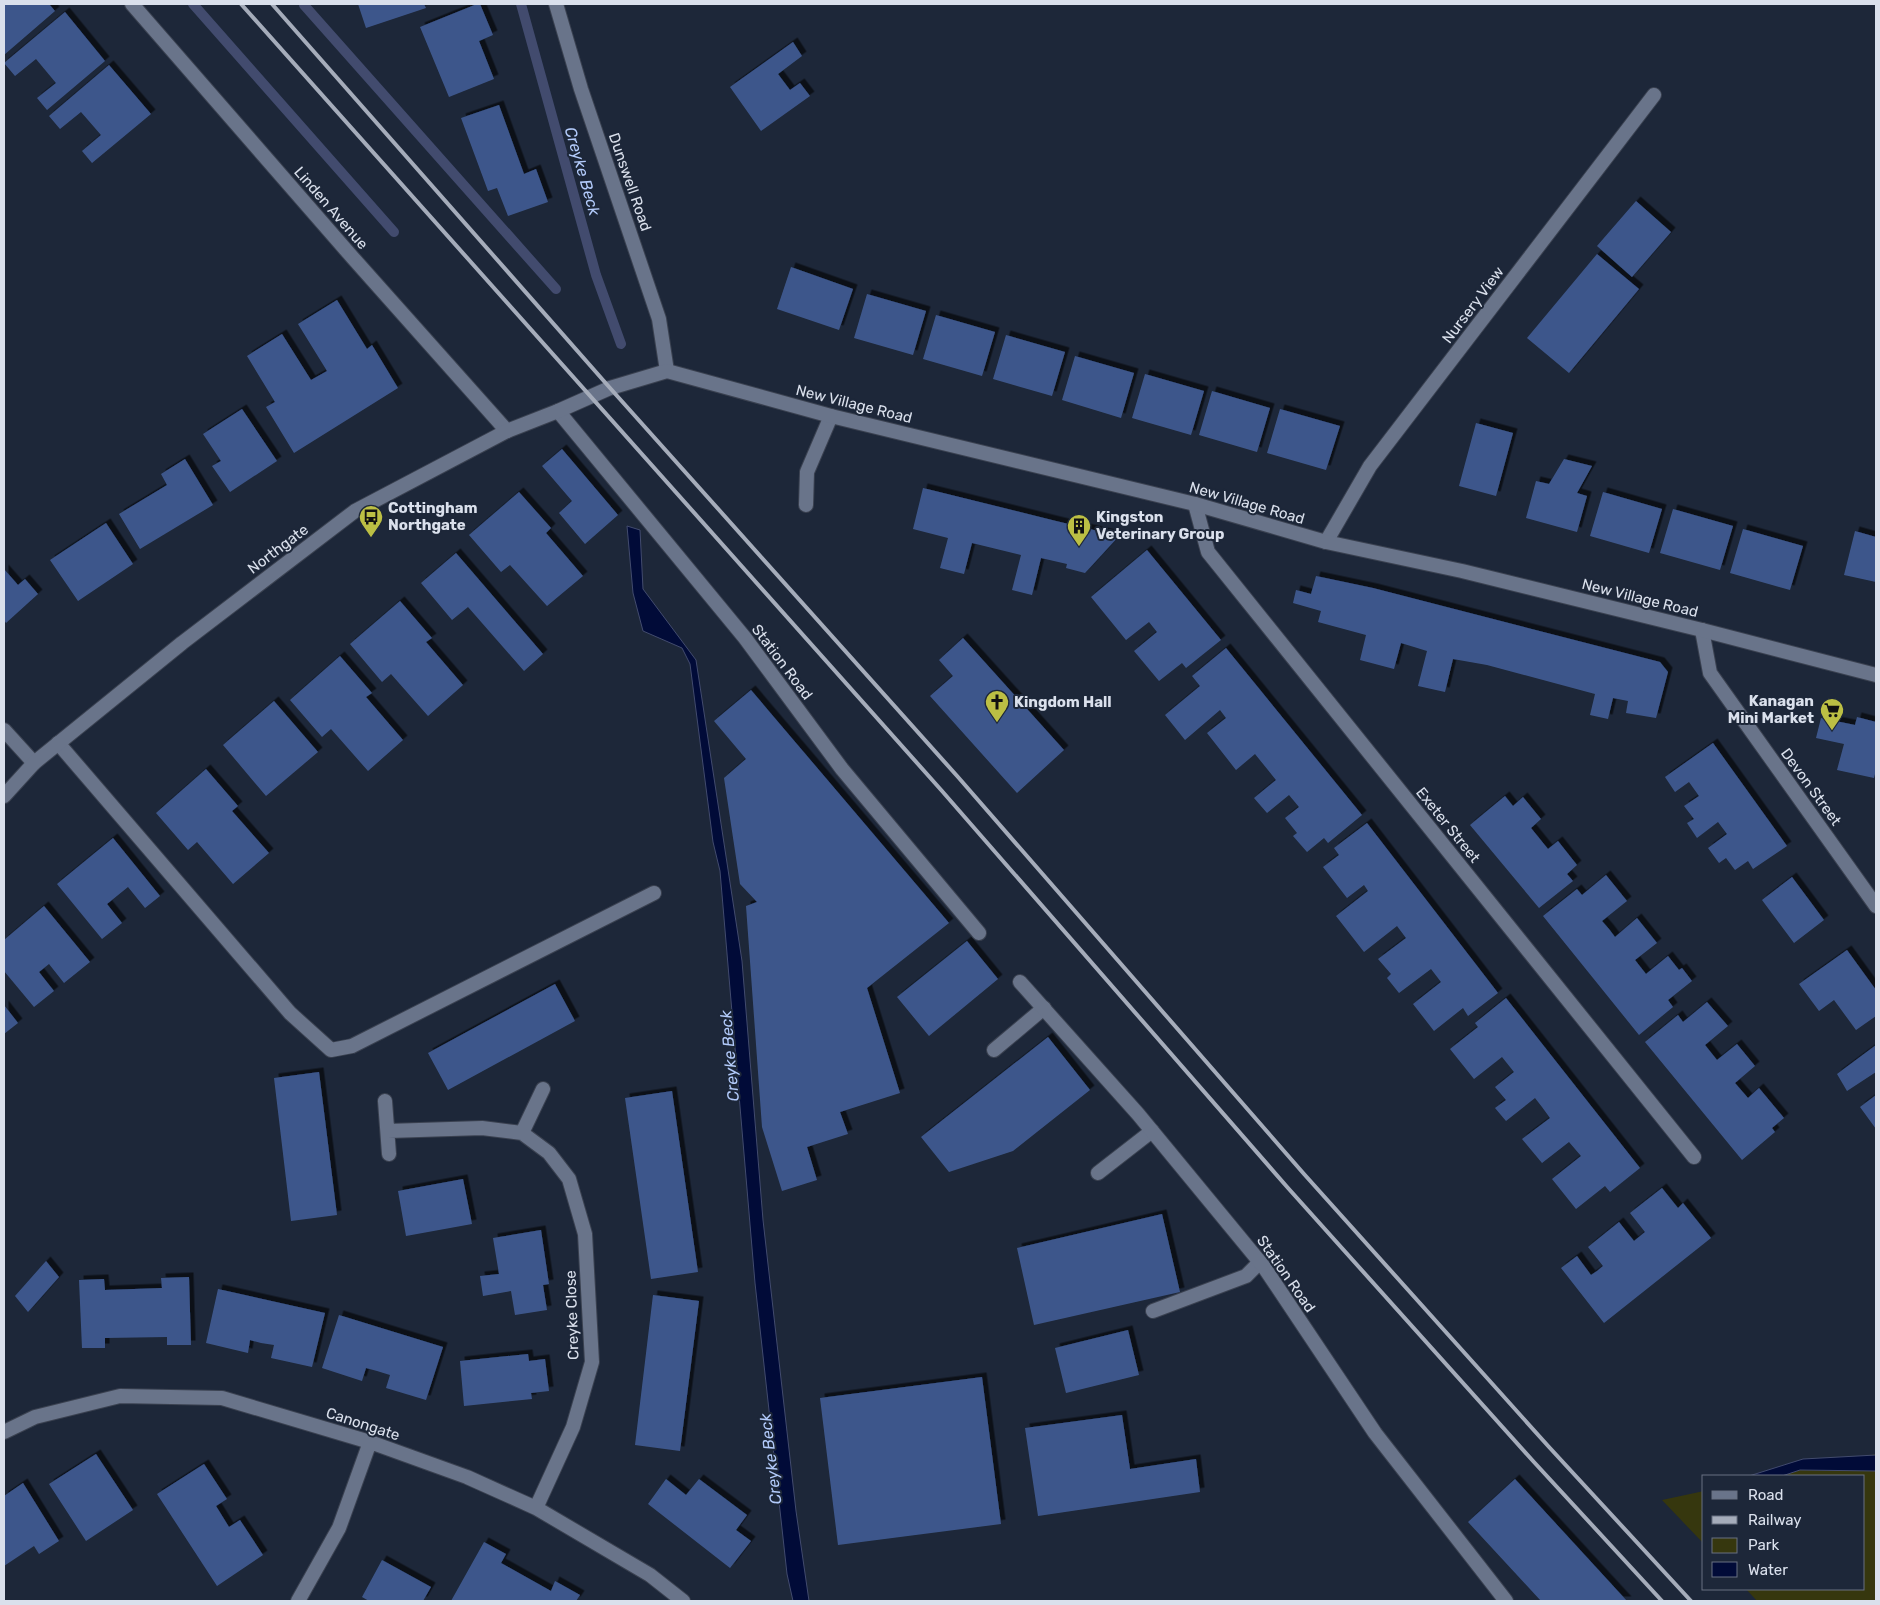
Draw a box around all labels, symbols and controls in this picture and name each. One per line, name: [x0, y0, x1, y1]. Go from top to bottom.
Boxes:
water label: Creyke Beck: [561, 124, 604, 218]
street label: Dunswell Road: [605, 131, 655, 233]
street label: Linden Avenue: [290, 163, 372, 253]
street label: Nursery View: [1438, 263, 1508, 347]
street label: New Village Road: [794, 381, 914, 427]
street label: New Village Road: [1187, 478, 1307, 528]
place label: Cottingham Northgate: [388, 499, 477, 534]
bus stop icon: Cottingham Northgate: [358, 504, 384, 538]
place label: Kingston Veterinary Group: [1096, 508, 1224, 543]
building icon: Kingston Veterinary Group: [1066, 513, 1092, 547]
street label: Northgate: [244, 520, 312, 578]
street label: New Village Road: [1580, 575, 1700, 621]
street label: Station Road: [748, 621, 816, 703]
church icon: Kingdom Hall: [984, 689, 1010, 723]
place label: Kanagan Mini Market: [1728, 692, 1814, 727]
place label: Kingdom Hall: [1014, 693, 1112, 711]
supermarket icon: Kanagan Mini Market: [1819, 697, 1845, 731]
street label: Devon Street: [1777, 745, 1845, 829]
street label: Exeter Street: [1412, 784, 1484, 867]
water label: Creyke Beck: [716, 1009, 743, 1102]
street label: Station Road: [1253, 1232, 1319, 1316]
street label: Creyke Close: [561, 1270, 583, 1360]
street label: Canongate: [324, 1404, 402, 1444]
water label: Creyke Beck: [755, 1412, 786, 1506]
legend: [1702, 1475, 1865, 1590]
text: Road: [1748, 1486, 1784, 1504]
text: Railway: [1748, 1511, 1802, 1529]
text: Park: [1748, 1536, 1779, 1554]
text: Water: [1748, 1561, 1788, 1579]

